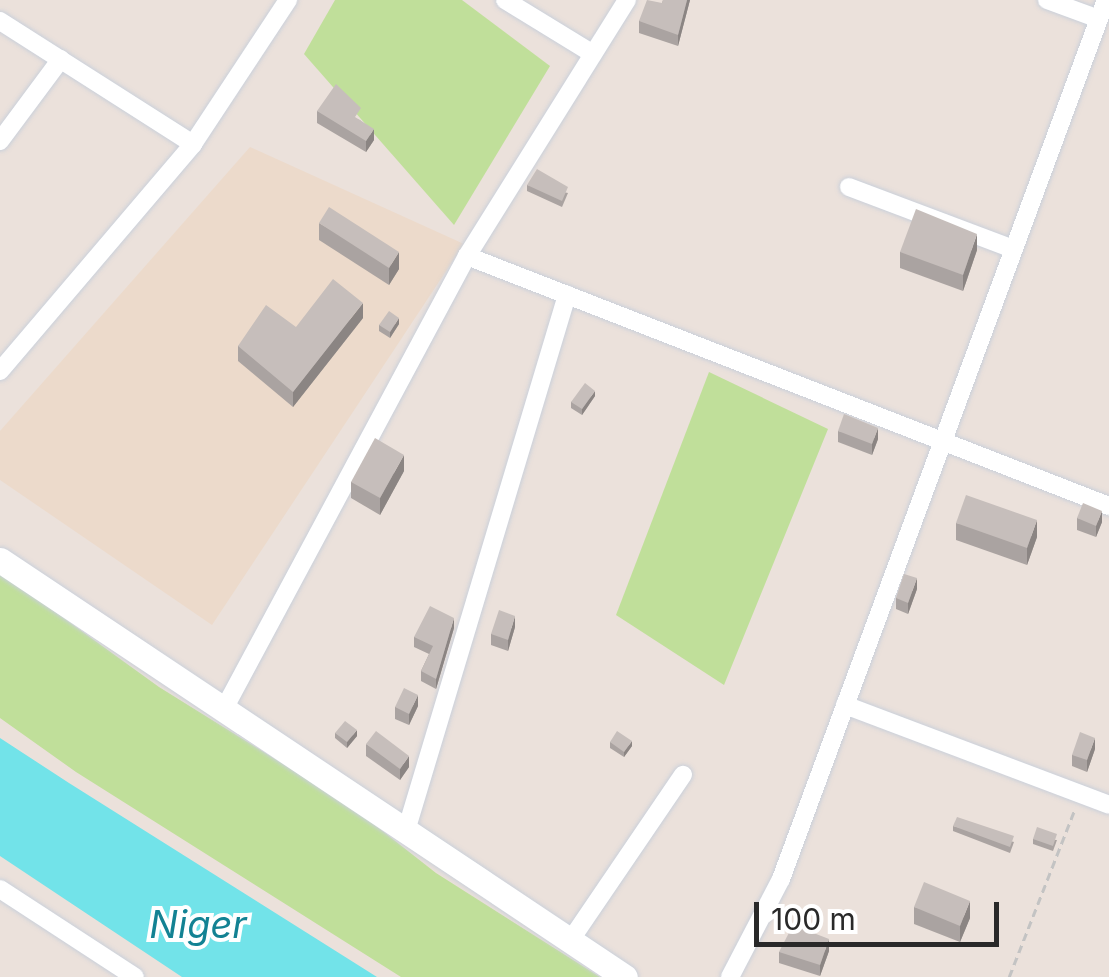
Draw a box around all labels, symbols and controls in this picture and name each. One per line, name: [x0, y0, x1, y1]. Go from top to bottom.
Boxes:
scale bar: [759, 882, 1004, 944]
text: 100 m: [771, 901, 856, 937]
water label: Niger: [149, 902, 247, 948]

